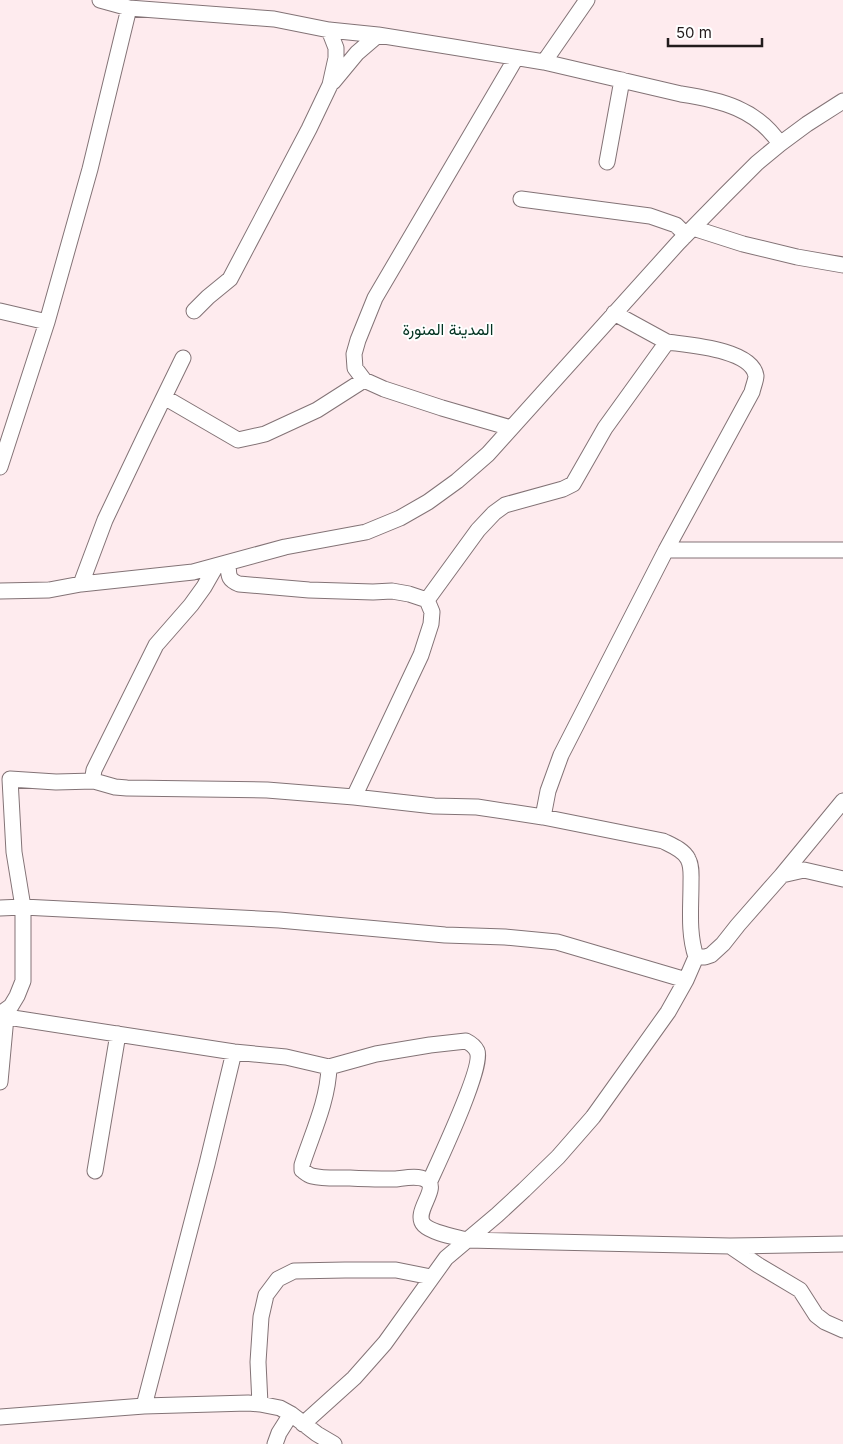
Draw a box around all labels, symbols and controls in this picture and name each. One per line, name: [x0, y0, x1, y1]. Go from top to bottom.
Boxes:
scale bar: [668, 15, 762, 47]
text: 50 m: [676, 23, 712, 42]
district label: المدينة المنورة: [403, 319, 493, 340]

